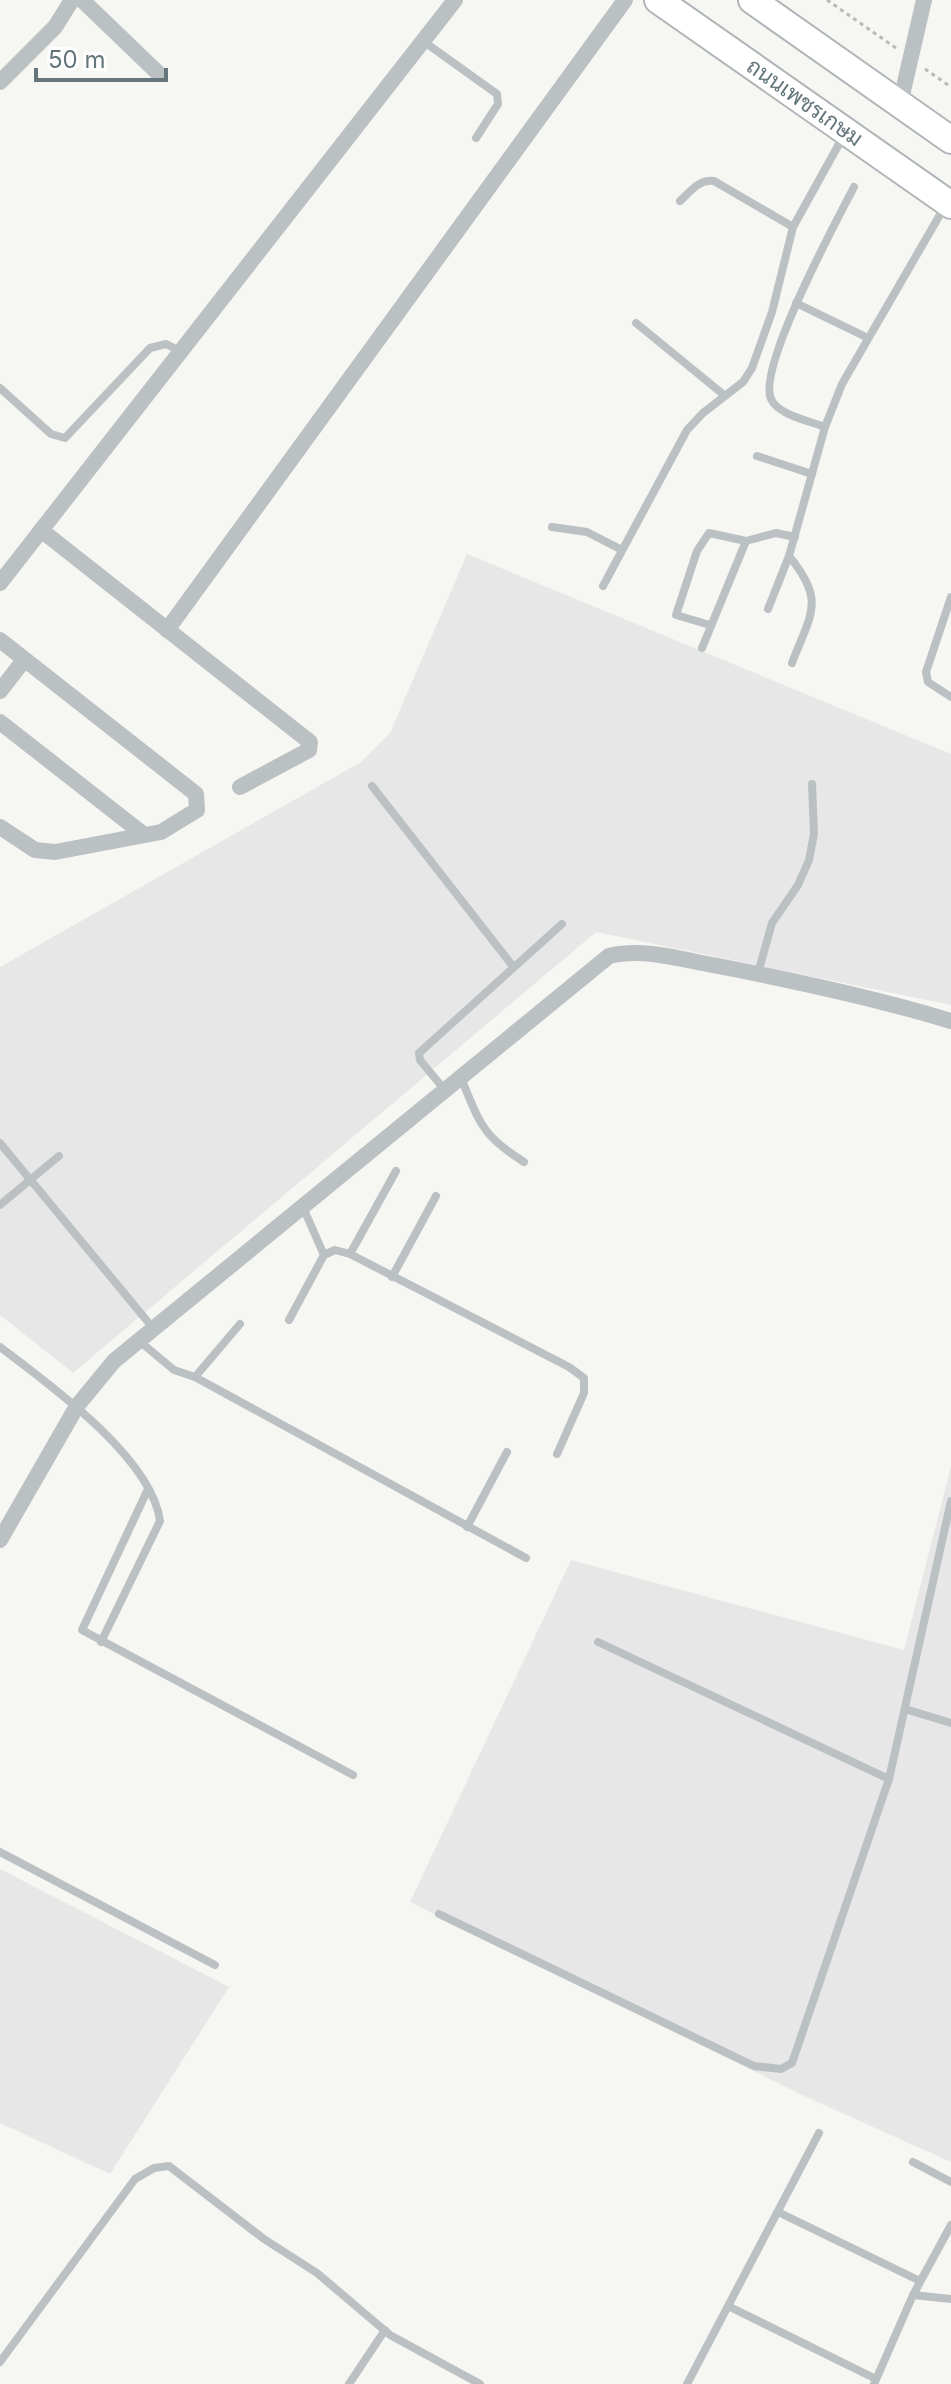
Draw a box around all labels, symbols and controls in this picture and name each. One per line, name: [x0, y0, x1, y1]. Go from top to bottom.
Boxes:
scale bar: [36, 32, 166, 82]
text: 50 m: [48, 45, 106, 74]
street label: ถนนเพชรเกษม: [742, 53, 868, 151]

